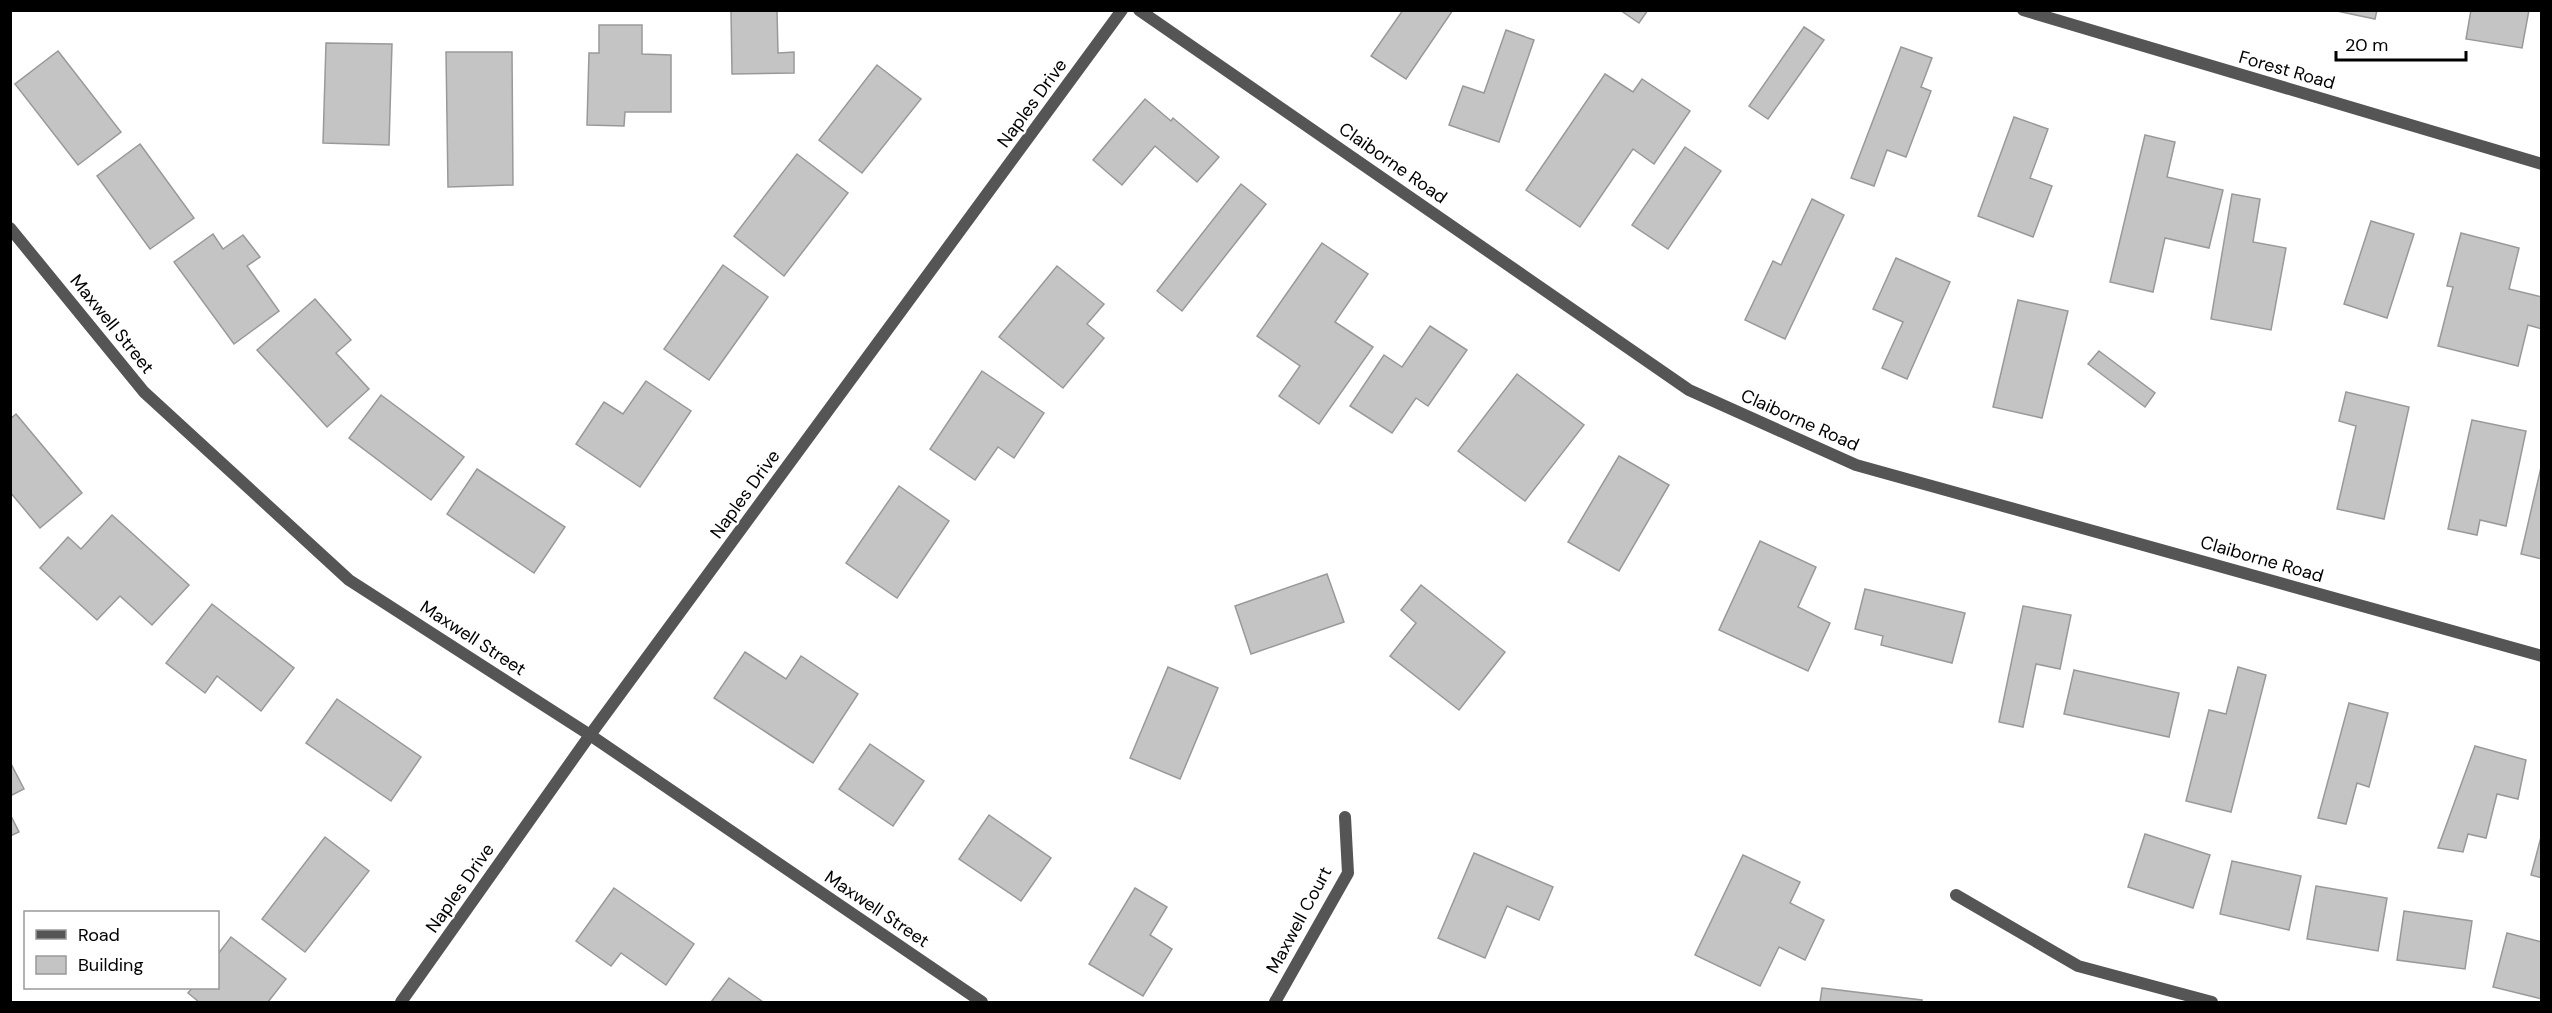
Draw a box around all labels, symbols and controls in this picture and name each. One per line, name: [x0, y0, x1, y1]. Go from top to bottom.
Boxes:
scale bar: [2336, 24, 2466, 62]
text: 20 m: [2345, 33, 2388, 57]
street label: Forest Road: [2236, 45, 2338, 95]
street label: Naples Drive: [992, 54, 1072, 152]
street label: Claiborne Road: [1334, 117, 1452, 209]
street label: Maxwell Street: [65, 269, 159, 379]
street label: Claiborne Road: [1737, 383, 1863, 457]
street label: Naples Drive: [705, 445, 785, 543]
street label: Claiborne Road: [2198, 530, 2326, 588]
street label: Maxwell Street: [416, 595, 530, 681]
street label: Naples Drive: [420, 838, 500, 938]
street label: Maxwell Court: [1261, 862, 1337, 978]
street label: Maxwell Street: [820, 865, 934, 953]
legend: [24, 911, 219, 989]
text: Road: [78, 923, 120, 947]
text: Building: [78, 953, 143, 977]

